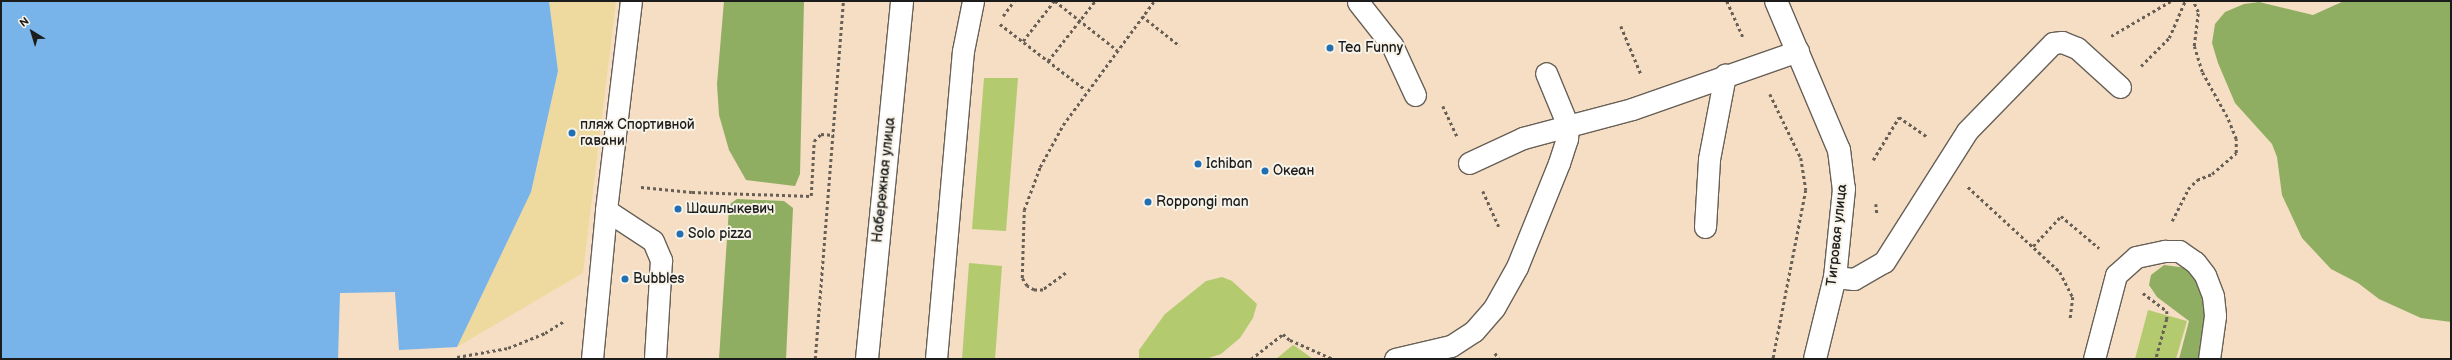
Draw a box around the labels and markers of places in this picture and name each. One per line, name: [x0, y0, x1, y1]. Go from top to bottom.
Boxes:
place label: Tea Funny: [1338, 40, 1403, 56]
marker: Tea Funny: [1325, 43, 1335, 53]
place label: пляж Спортивной гавани: [580, 117, 695, 150]
marker: пляж Спортивной гавани: [567, 128, 577, 138]
place label: Ichiban: [1206, 156, 1253, 172]
marker: Ichiban: [1193, 159, 1203, 169]
place label: Океан: [1273, 163, 1315, 179]
marker: Океан: [1260, 166, 1270, 176]
place label: Roppongi man: [1156, 194, 1249, 210]
marker: Roppongi man: [1143, 197, 1153, 207]
place label: Шашлыкевич: [686, 201, 774, 217]
marker: Шашлыкевич: [673, 204, 683, 214]
place label: Solo pizza: [688, 226, 752, 242]
marker: Solo pizza: [675, 229, 685, 239]
place label: Bubbles: [633, 271, 684, 287]
marker: Bubbles: [620, 274, 630, 284]

